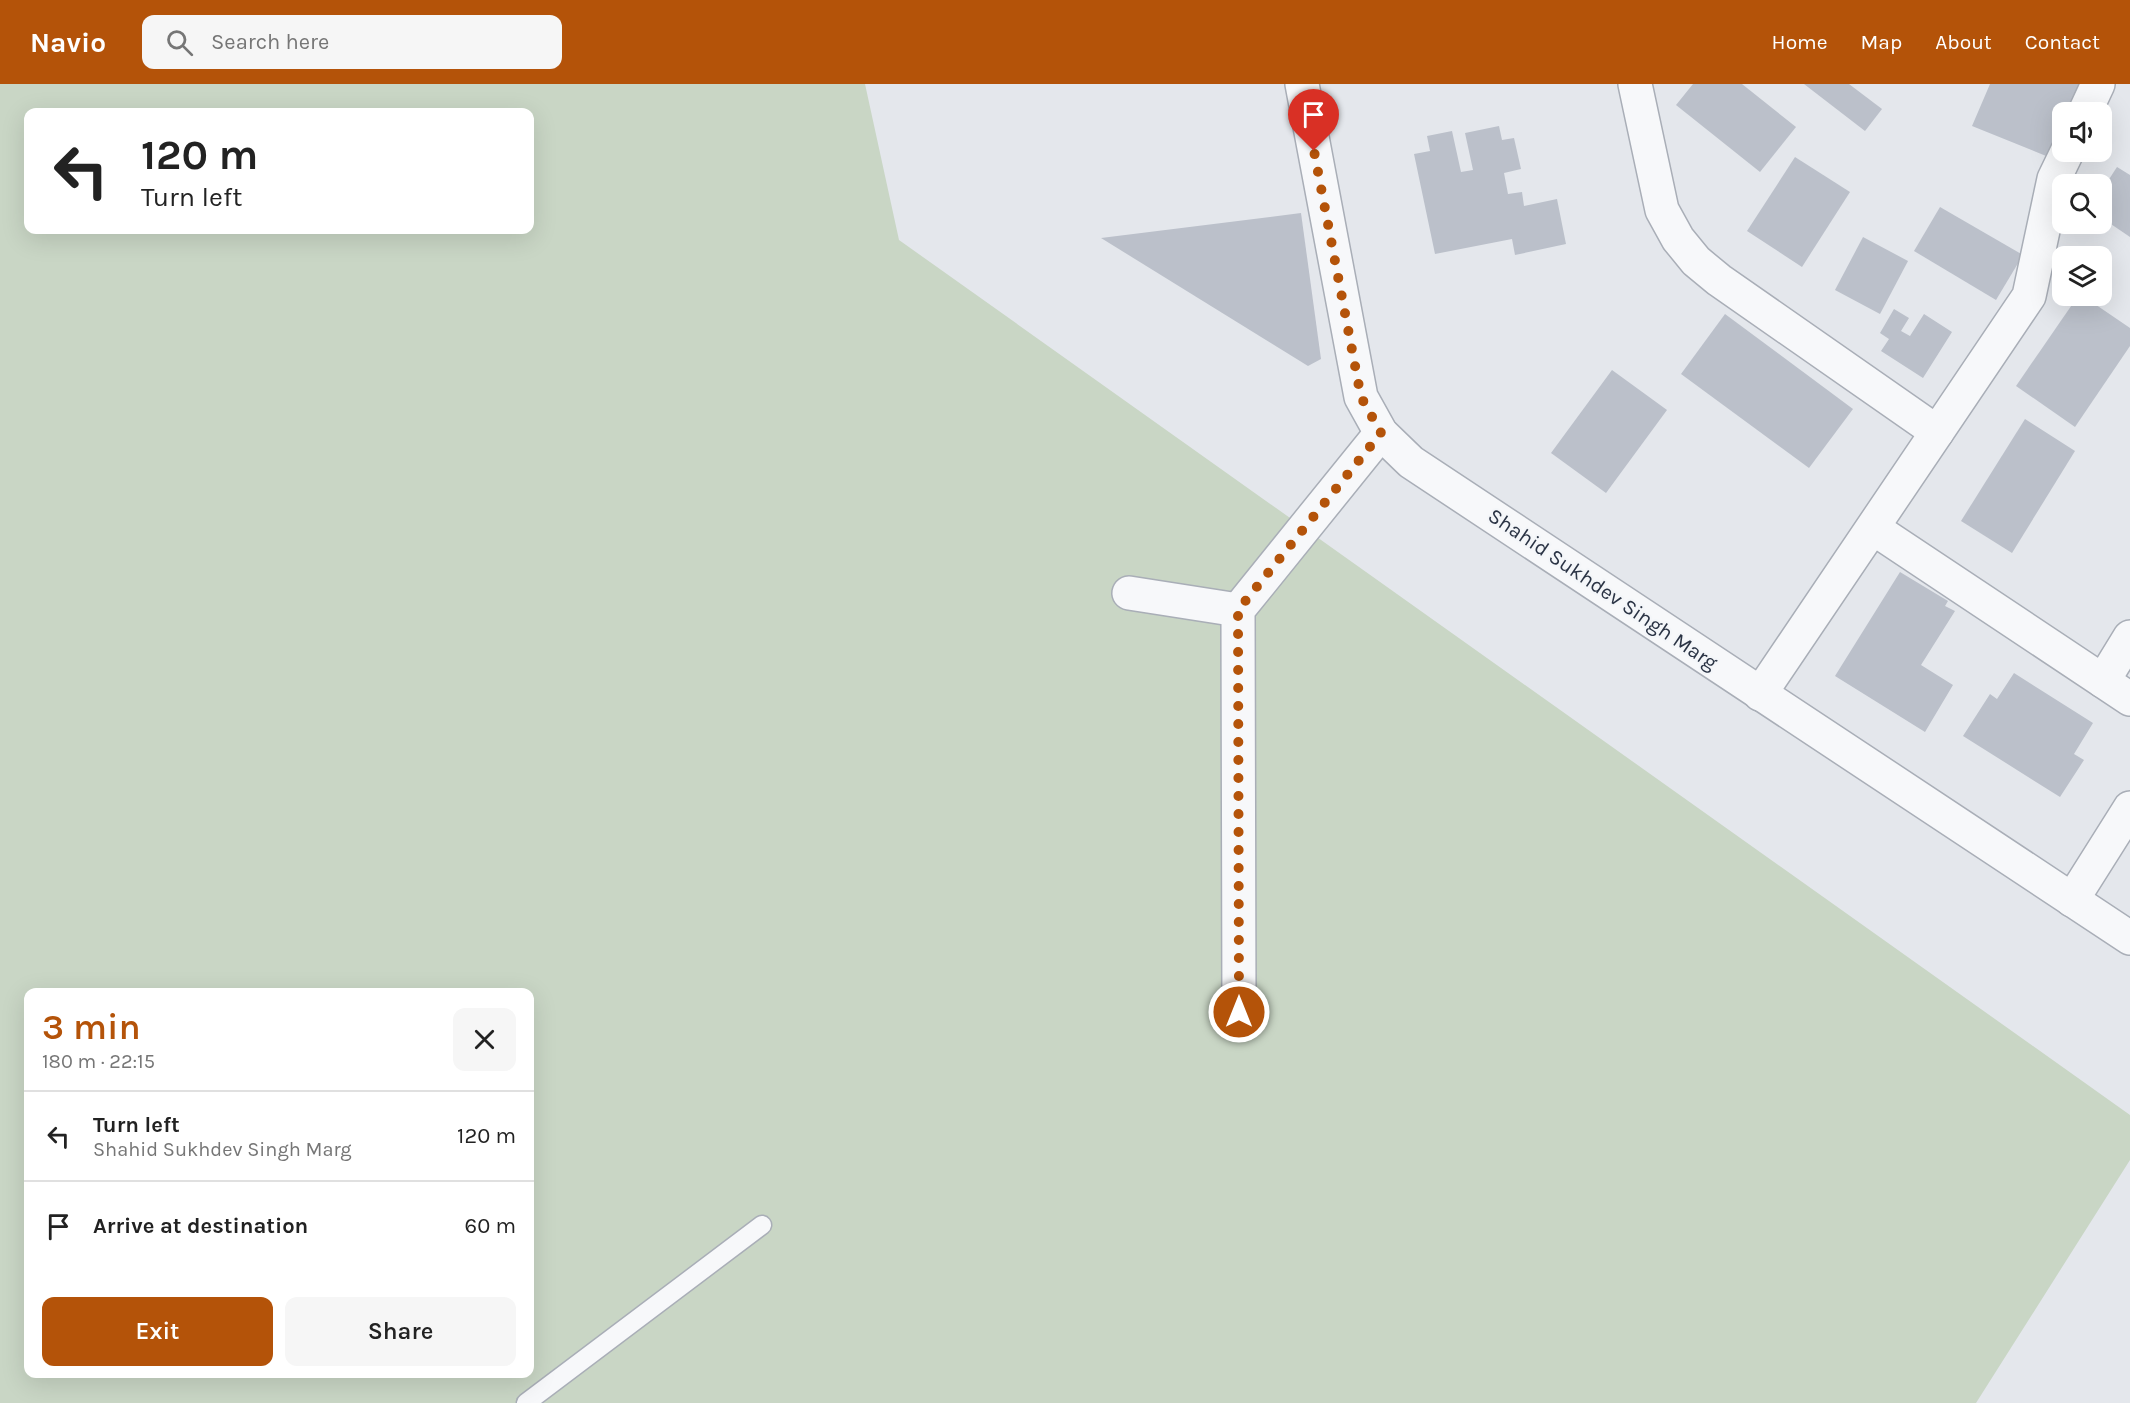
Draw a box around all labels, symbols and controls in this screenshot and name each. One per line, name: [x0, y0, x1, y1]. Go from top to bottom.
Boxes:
search box: [142, 15, 562, 69]
text: Navio: [30, 26, 106, 59]
icon: search: [163, 26, 196, 59]
text: Search here: [211, 29, 329, 55]
text: Home: [1772, 30, 1828, 54]
text: Map: [1861, 30, 1902, 54]
text: About: [1935, 30, 1992, 54]
text: Contact: [2025, 30, 2100, 54]
pin: [1288, 89, 1339, 151]
icon: arrive: [1297, 98, 1330, 131]
map controls: [2052, 102, 2112, 306]
button: sound: [2052, 102, 2112, 162]
text: 120 m: [141, 130, 258, 180]
icon: left: [42, 132, 120, 210]
button: search: [2052, 174, 2112, 234]
text: Turn left: [141, 181, 242, 213]
button: layers: [2052, 246, 2112, 306]
street label: Shahid Sukhdev Singh Marg: [1484, 503, 1722, 675]
position arrow: [1207, 980, 1271, 1044]
text: 3 min: [42, 1006, 141, 1048]
button: close: [453, 1008, 516, 1071]
text: 180 m · 22:15: [42, 1050, 155, 1073]
text: Turn left: [93, 1112, 180, 1138]
icon: left: [42, 1120, 75, 1153]
text: 120 m: [457, 1123, 516, 1149]
text: Shahid Sukhdev Singh Marg: [93, 1138, 352, 1161]
icon: arrive: [42, 1210, 75, 1243]
text: Arrive at destination: [93, 1213, 308, 1239]
text: 60 m: [465, 1213, 516, 1239]
button: Exit: [42, 1297, 273, 1366]
button: Share: [285, 1297, 516, 1366]

